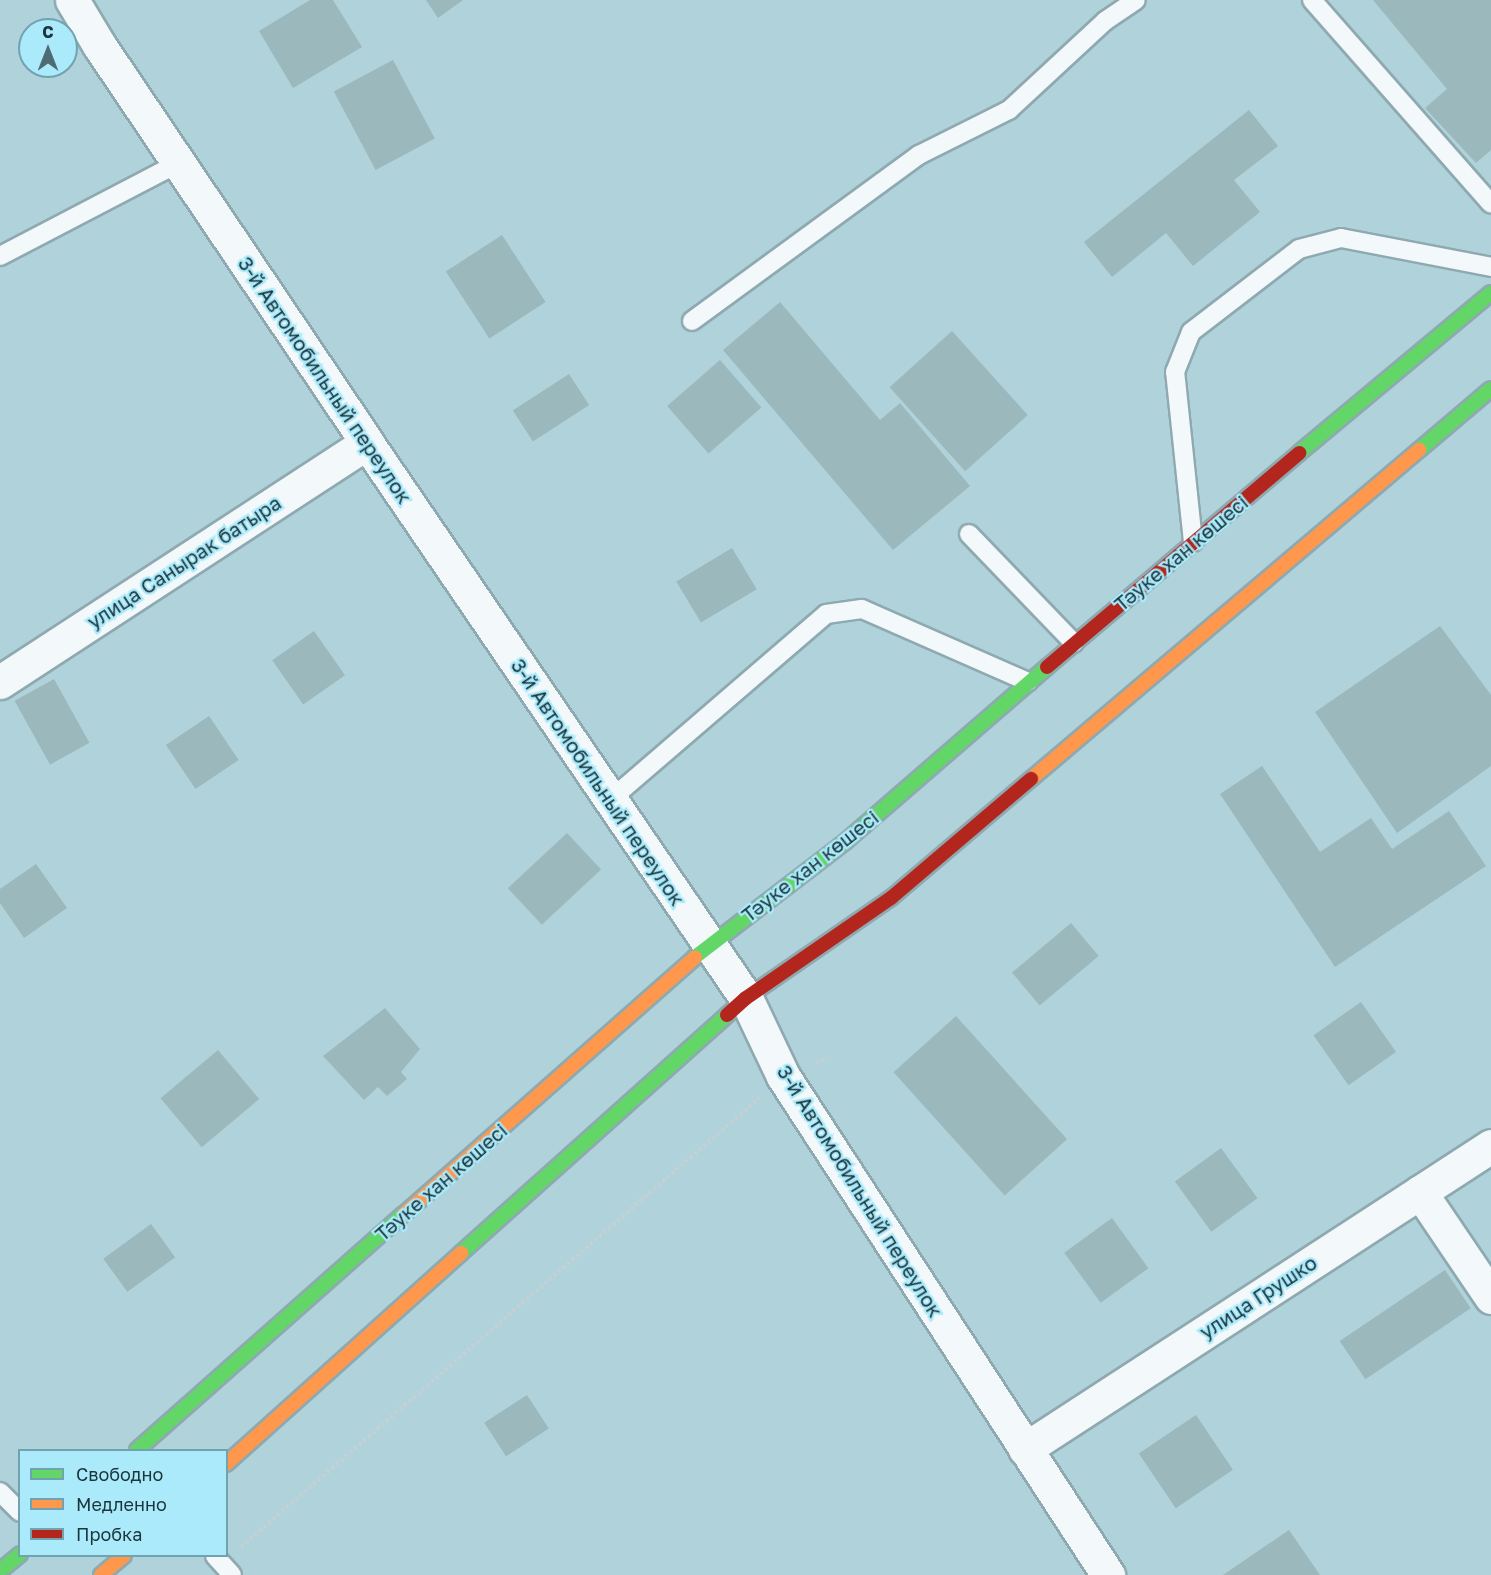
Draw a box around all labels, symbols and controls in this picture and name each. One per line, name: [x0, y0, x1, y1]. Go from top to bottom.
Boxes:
north arrow: [18, 18, 78, 78]
text: С: [42, 22, 54, 42]
street label: 3-й Автомобильный переулок: [233, 252, 417, 508]
street label: улица Санырак батыра: [83, 490, 285, 634]
street label: Тәуке хан көшесі: [1109, 490, 1253, 616]
street label: 3-й Автомобильный переулок: [506, 654, 690, 910]
street label: Тәуке хан көшесі: [737, 805, 883, 927]
street label: 3-й Автомобильный переулок: [772, 1061, 948, 1321]
street label: Тәуке хан көшесі: [370, 1118, 512, 1246]
street label: улица Грушко: [1195, 1250, 1321, 1344]
legend: [18, 1449, 228, 1557]
text: Свободно: [76, 1463, 163, 1485]
text: Медленно: [76, 1493, 167, 1515]
text: Пробка: [76, 1523, 142, 1545]

